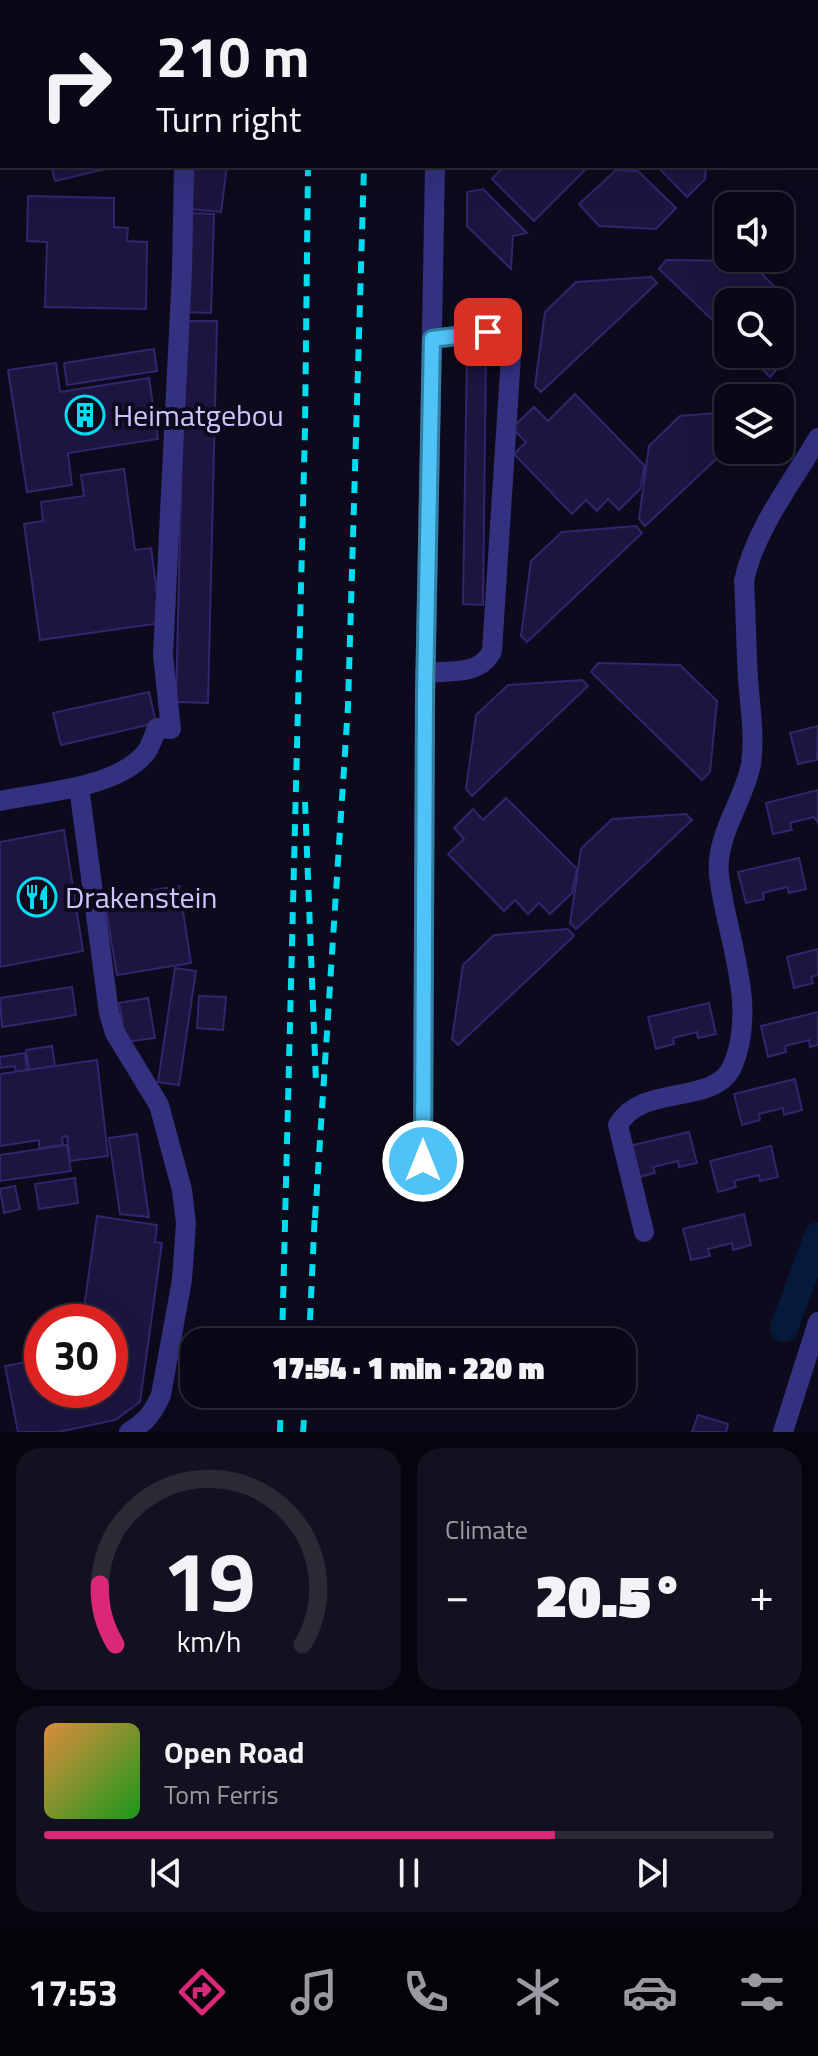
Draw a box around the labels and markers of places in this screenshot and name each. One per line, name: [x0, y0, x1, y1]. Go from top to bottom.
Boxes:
pin: [454, 298, 522, 366]
place label: Heimatgebou: [113, 392, 284, 438]
building icon: Heimatgebou: [64, 394, 106, 436]
place label: Drakenstein: [65, 874, 217, 920]
restaurant icon: Drakenstein: [16, 876, 58, 918]

